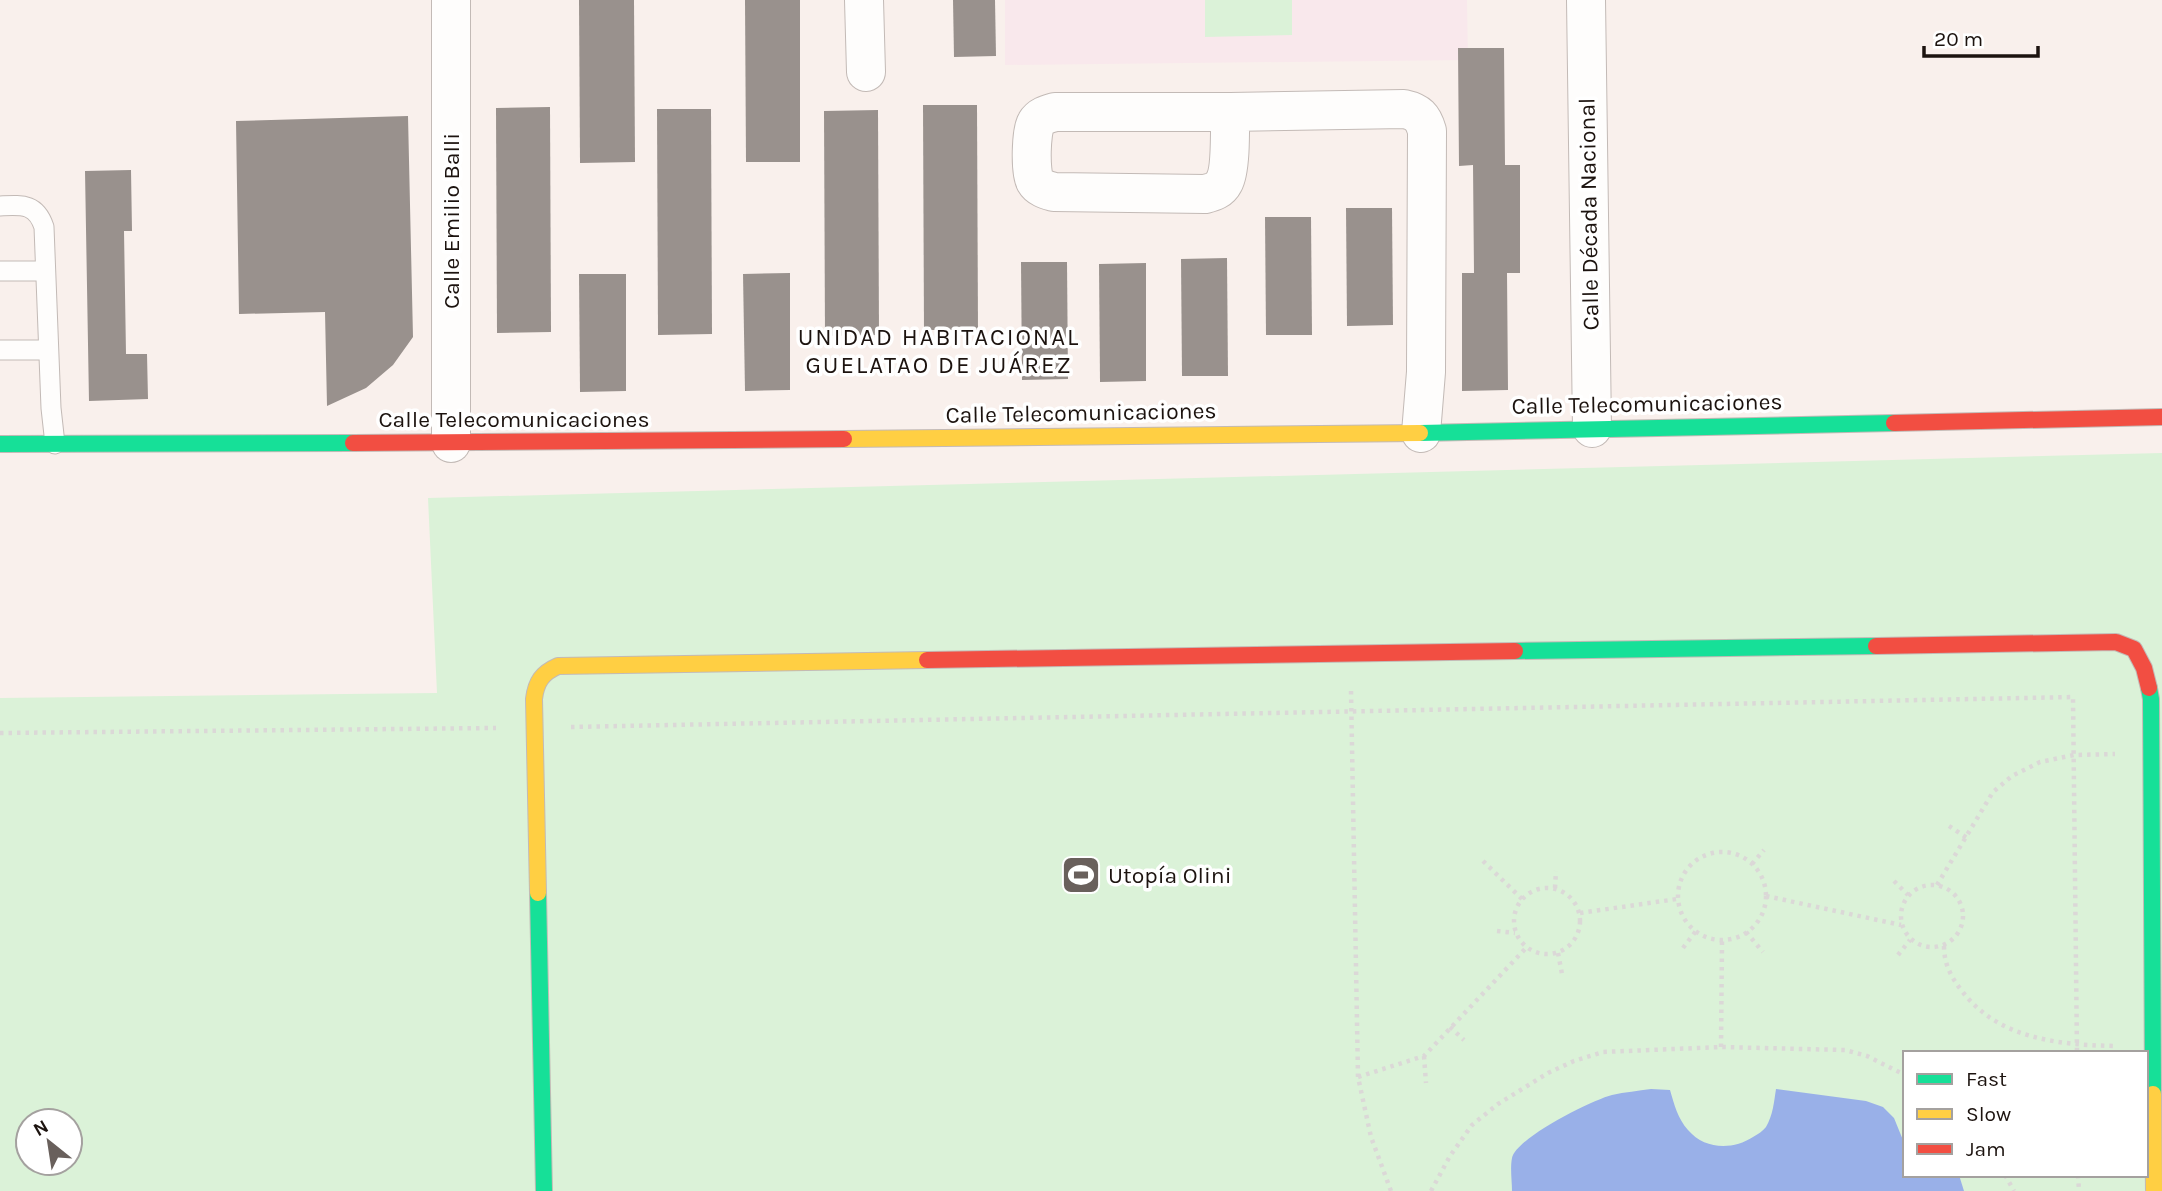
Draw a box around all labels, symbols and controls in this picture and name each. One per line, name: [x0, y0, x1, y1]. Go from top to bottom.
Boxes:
scale bar: [1924, 14, 2038, 58]
text: 20 m: [1934, 27, 1983, 51]
street label: Calle Década Nacional: [1573, 97, 1605, 331]
street label: Calle Emilio Balli: [438, 133, 465, 309]
district label: UNIDAD HABITACIONAL GUELATAO DE JUÁREZ: [798, 323, 1080, 379]
street label: Calle Telecomunicaciones: [1511, 388, 1783, 420]
street label: Calle Telecomunicaciones: [945, 397, 1217, 429]
street label: Calle Telecomunicaciones: [379, 406, 649, 433]
sports icon: Utopía Olini: [1060, 854, 1102, 896]
place label: Utopía Olini: [1108, 862, 1232, 889]
legend: [1903, 1051, 2148, 1177]
text: Fast: [1966, 1067, 2007, 1091]
text: Slow: [1966, 1102, 2011, 1126]
north arrow: [14, 1107, 84, 1177]
text: N: [30, 1115, 52, 1141]
text: Jam: [1966, 1137, 2006, 1161]

